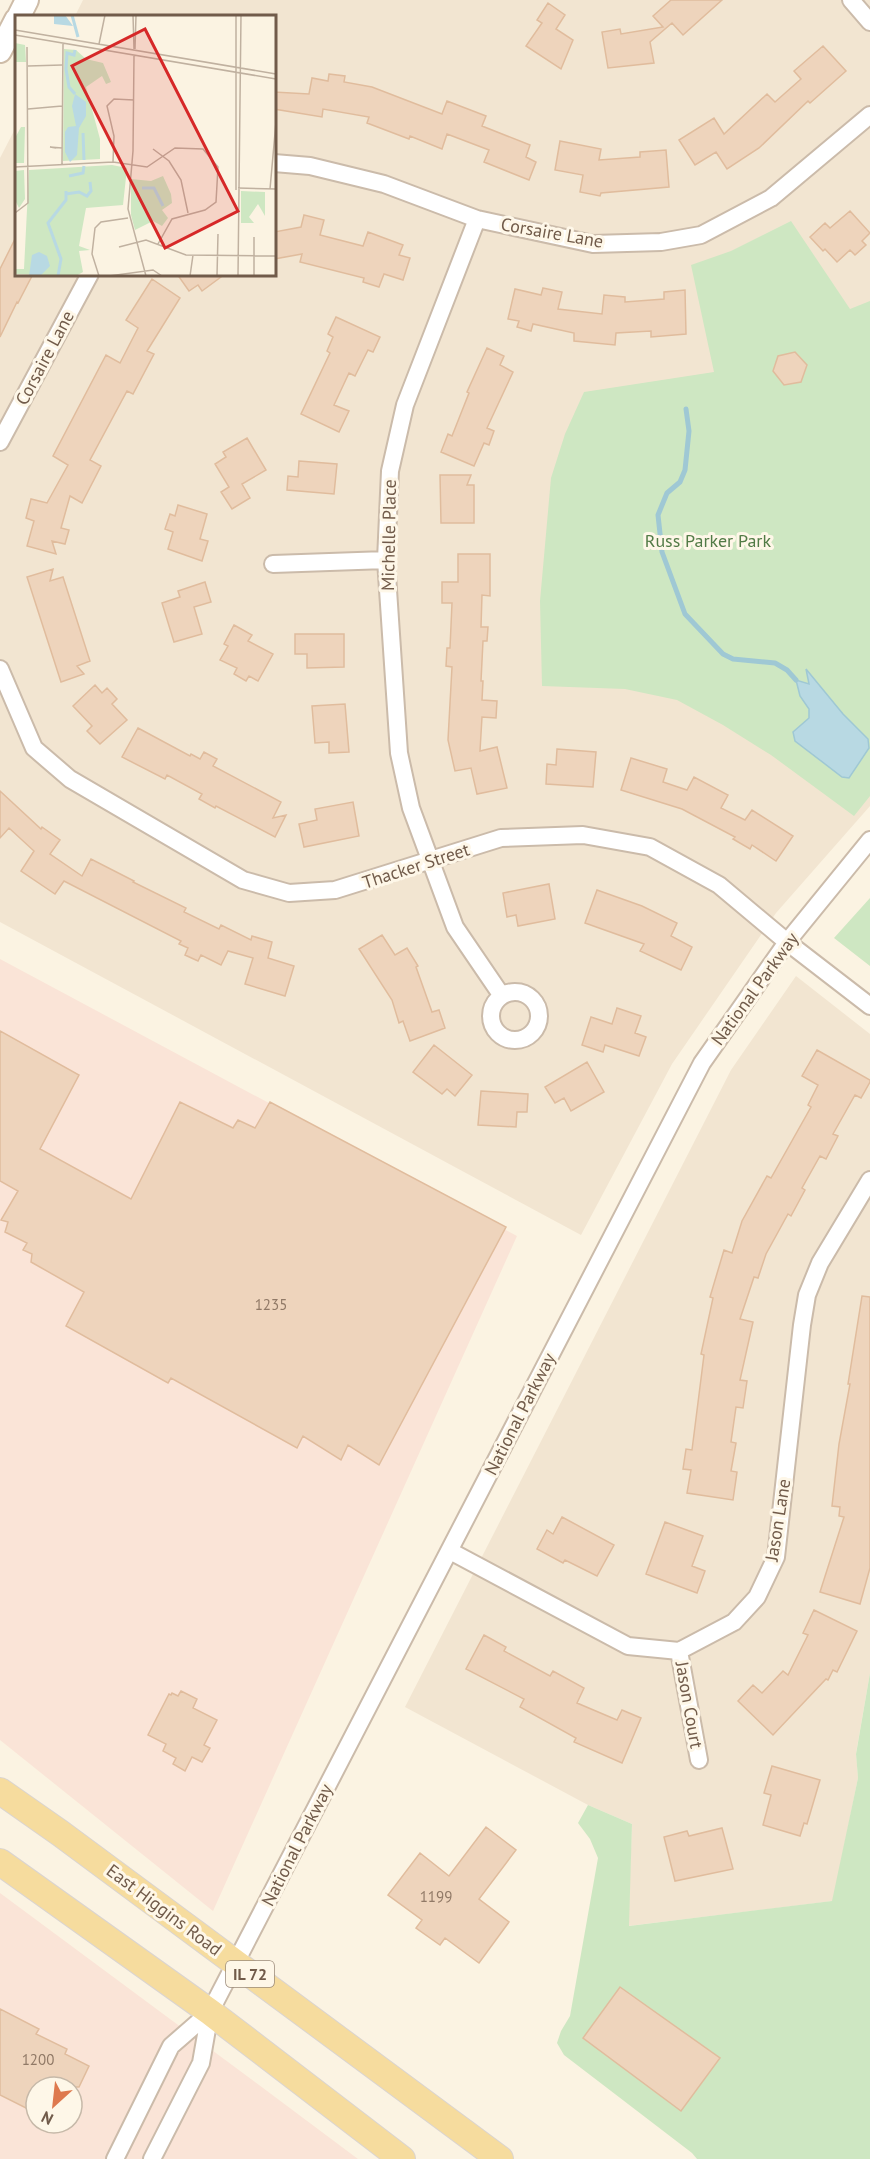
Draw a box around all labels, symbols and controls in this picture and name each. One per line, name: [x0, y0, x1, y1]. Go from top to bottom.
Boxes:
inset map: [15, 15, 276, 276]
street label: Corsaire Lane: [499, 212, 605, 253]
street label: Corsaire Lane: [10, 307, 79, 409]
street label: Michelle Place: [376, 479, 401, 591]
park label: Russ Parker Park: [645, 529, 771, 552]
street label: Thacker Street: [359, 837, 472, 894]
street label: National Parkway: [706, 927, 804, 1050]
house number: 1235: [255, 1295, 287, 1314]
street label: National Parkway: [479, 1348, 561, 1479]
street label: Jason Lane: [760, 1477, 795, 1564]
street label: Jason Court: [670, 1659, 708, 1750]
street label: National Parkway: [256, 1779, 338, 1910]
street label: East Higgins Road: [102, 1859, 227, 1960]
house number: 1199: [420, 1887, 452, 1906]
road number: IL 72: [226, 1961, 274, 1987]
house number: 1200: [22, 2050, 54, 2069]
north arrow: [24, 2075, 84, 2135]
text: N: [38, 2107, 56, 2130]

